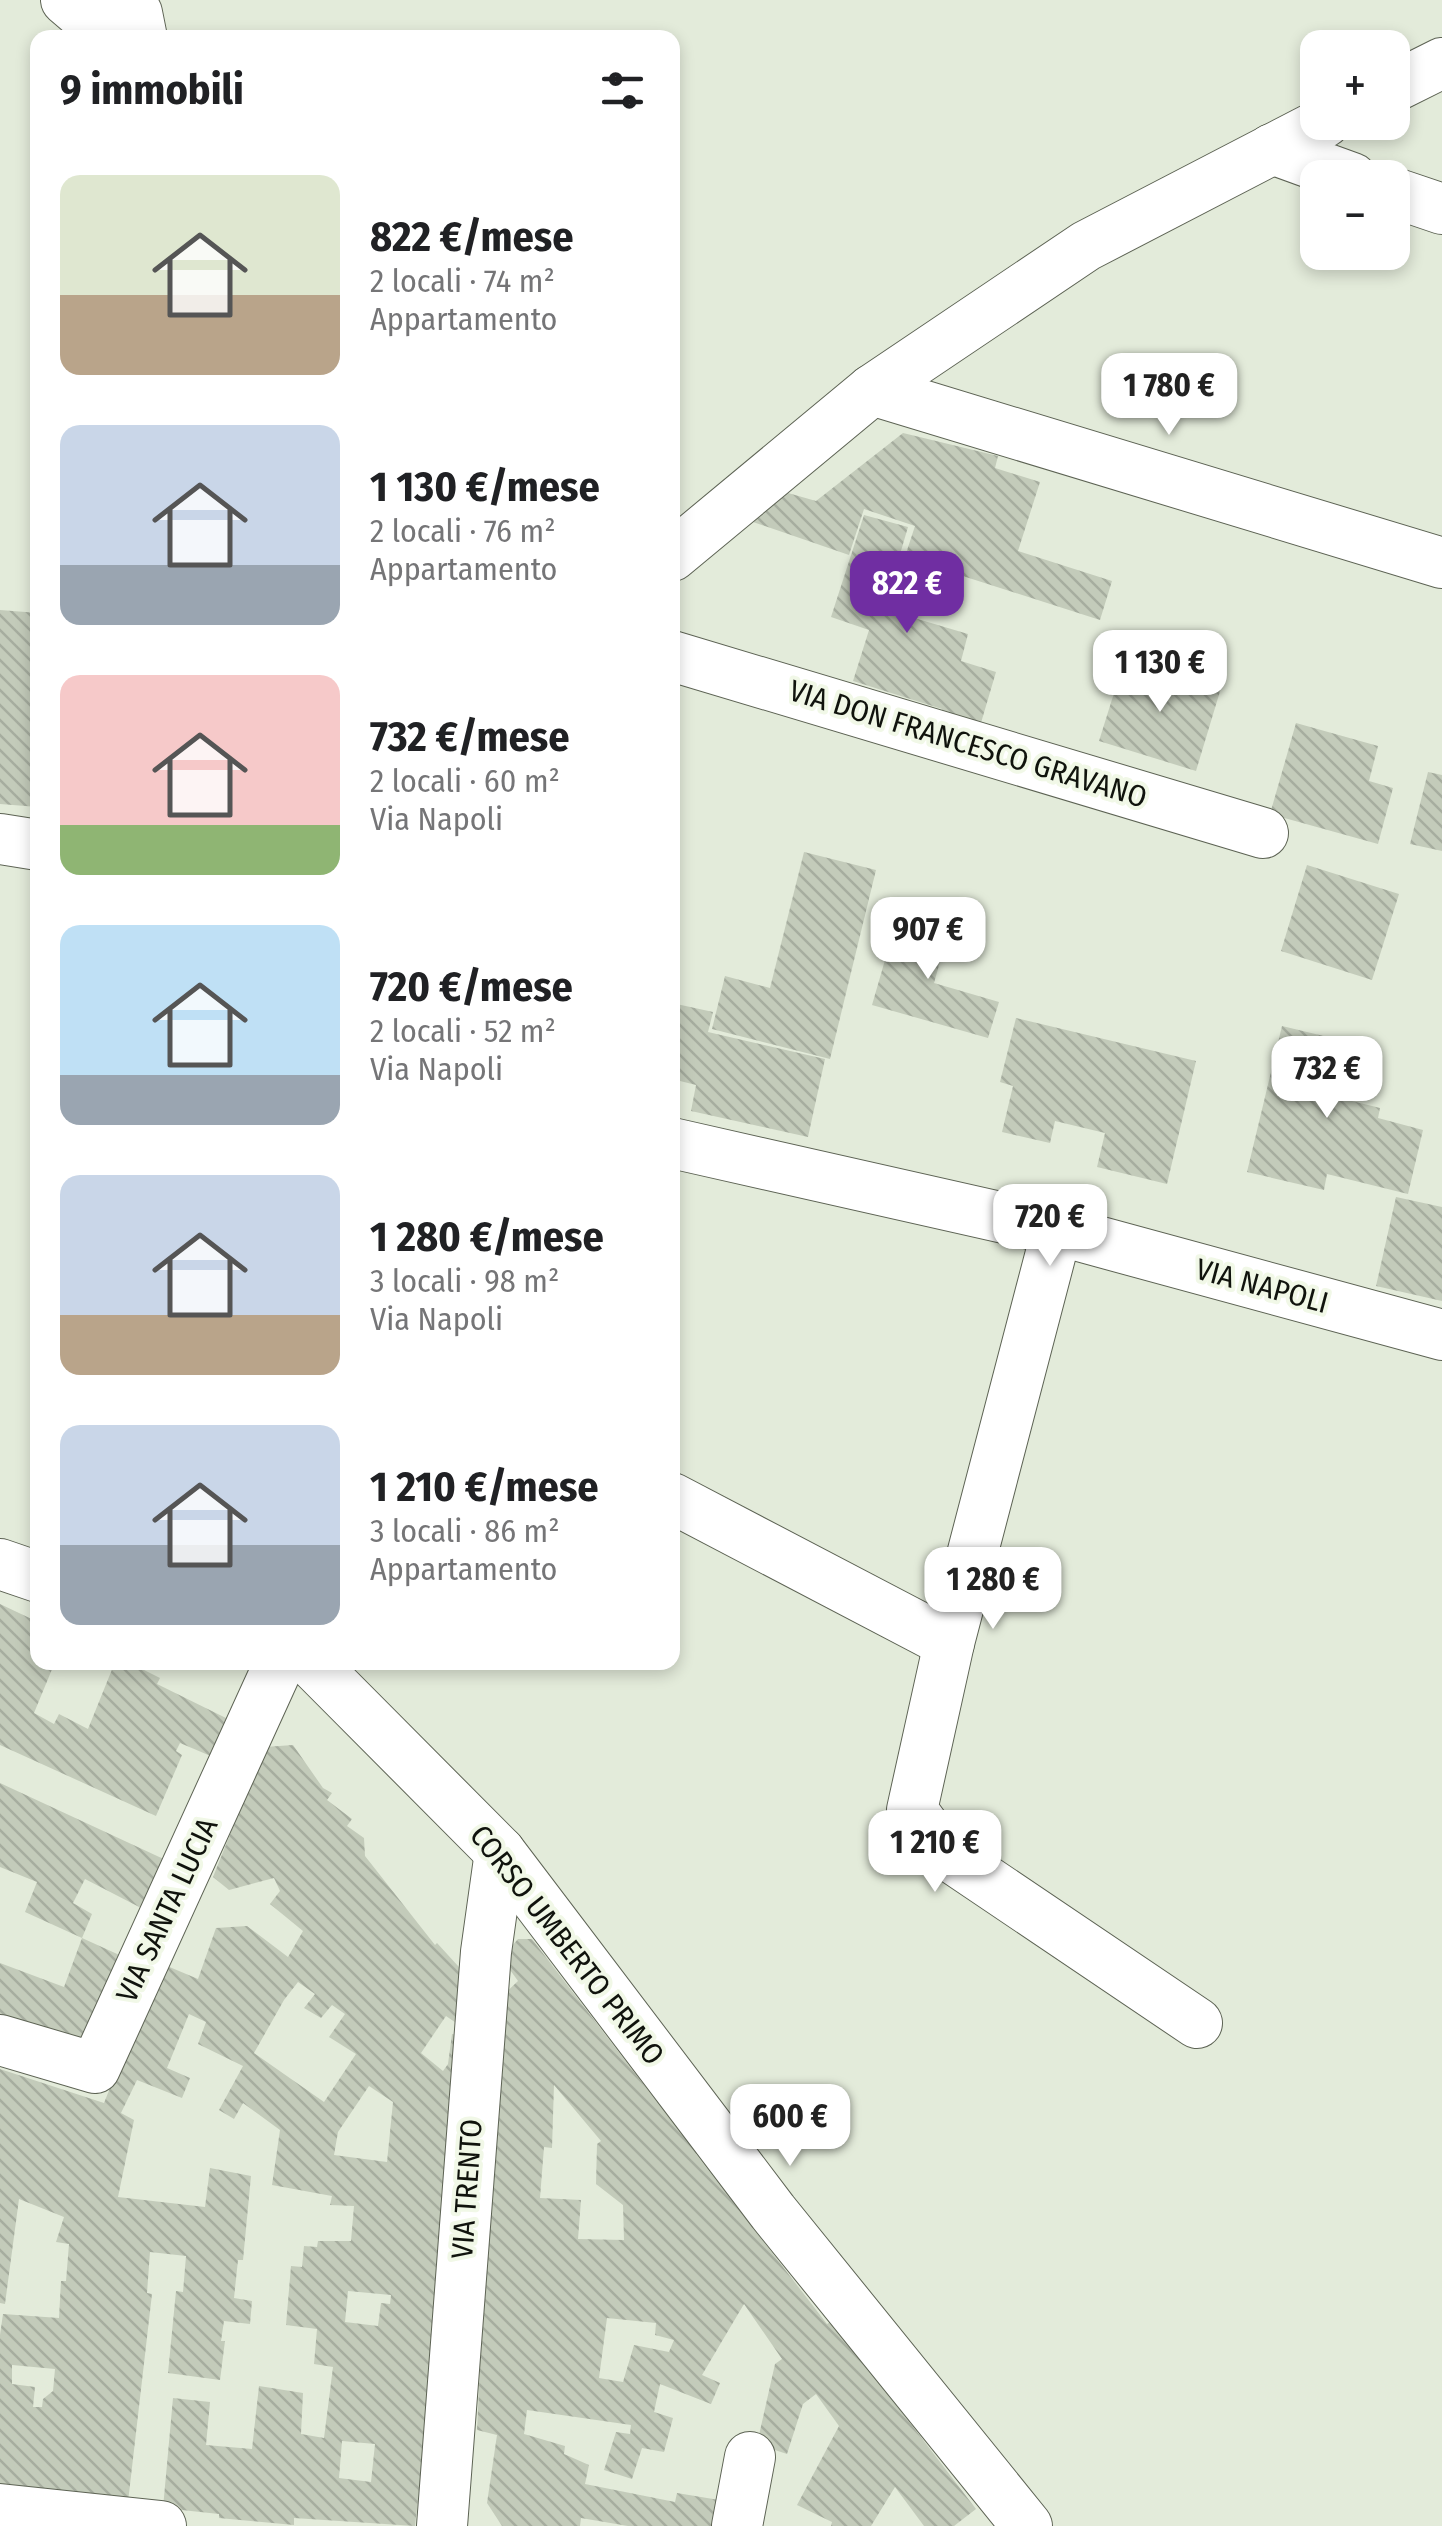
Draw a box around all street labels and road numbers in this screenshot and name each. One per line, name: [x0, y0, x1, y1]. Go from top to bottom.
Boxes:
street label: VIA DON FRANCESCO GRAVANO: [785, 672, 1151, 816]
street label: VIA NAPOLI: [1192, 1251, 1332, 1321]
street label: VIA SANTA LUCIA: [109, 1812, 225, 2008]
street label: CORSO UMBERTO PRIMO: [462, 1818, 672, 2072]
street label: VIA TRENTO: [444, 2118, 490, 2260]

